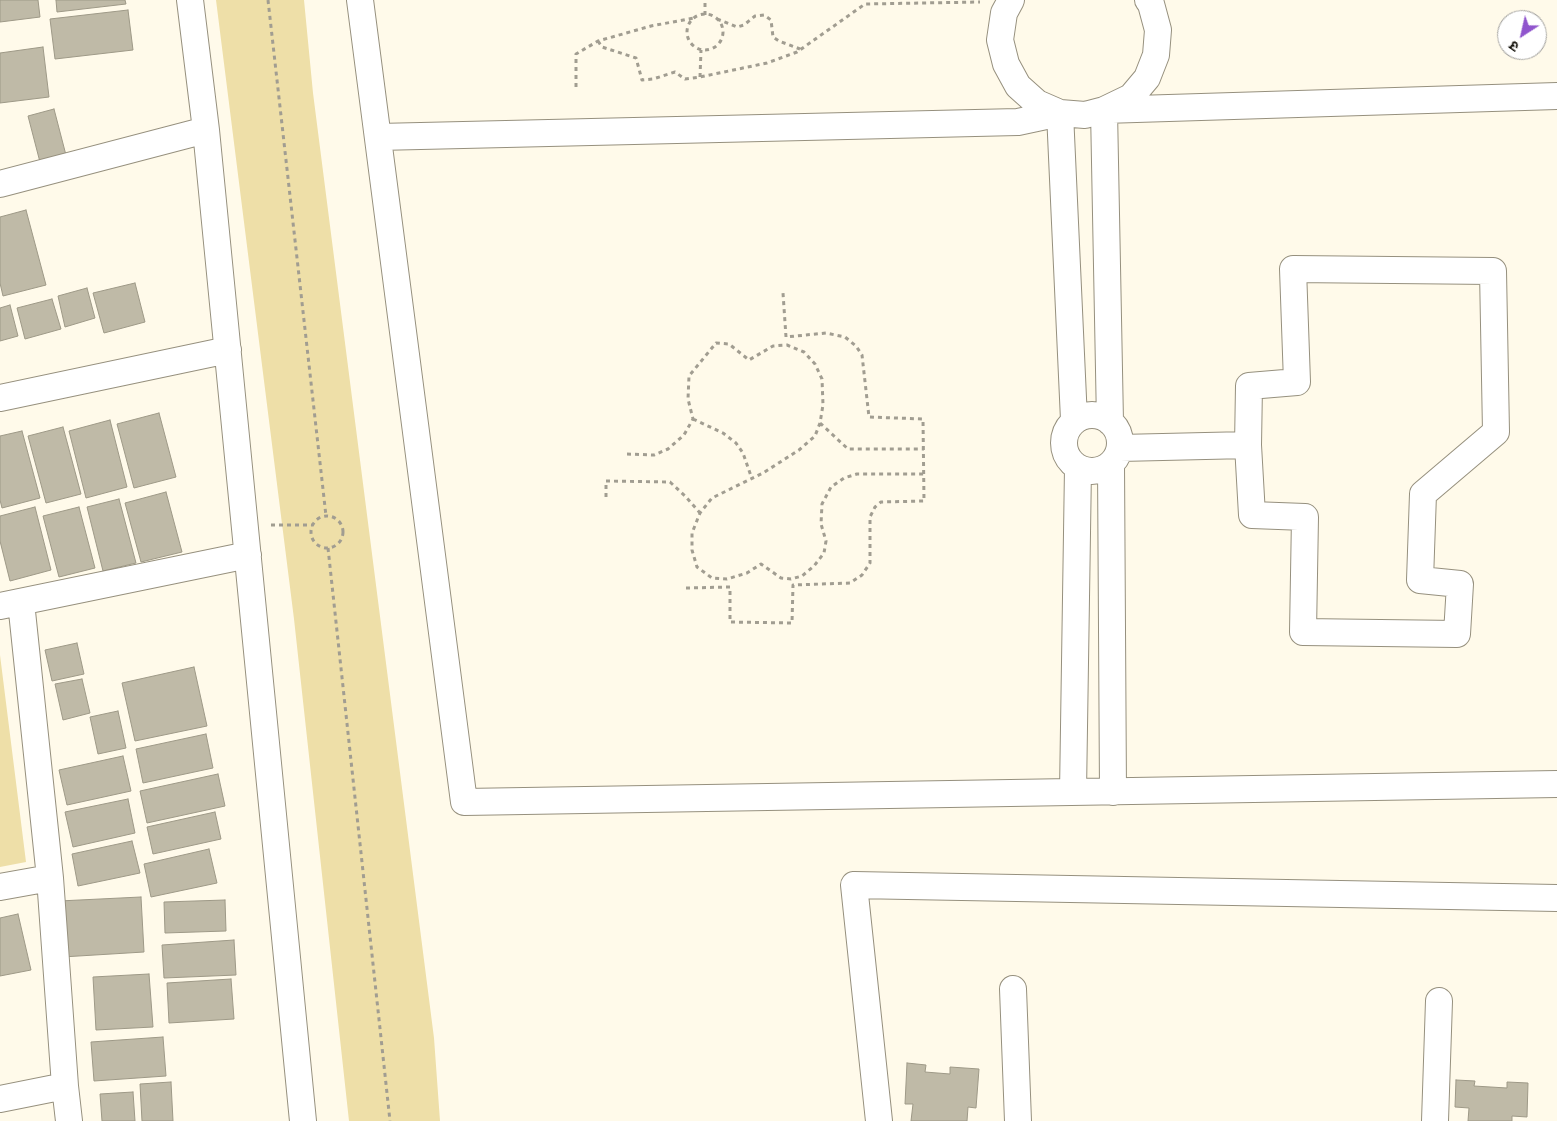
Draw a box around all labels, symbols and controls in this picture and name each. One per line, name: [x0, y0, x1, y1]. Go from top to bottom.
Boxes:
north arrow: [1497, 10, 1547, 60]
text: उ: [1505, 38, 1522, 56]

